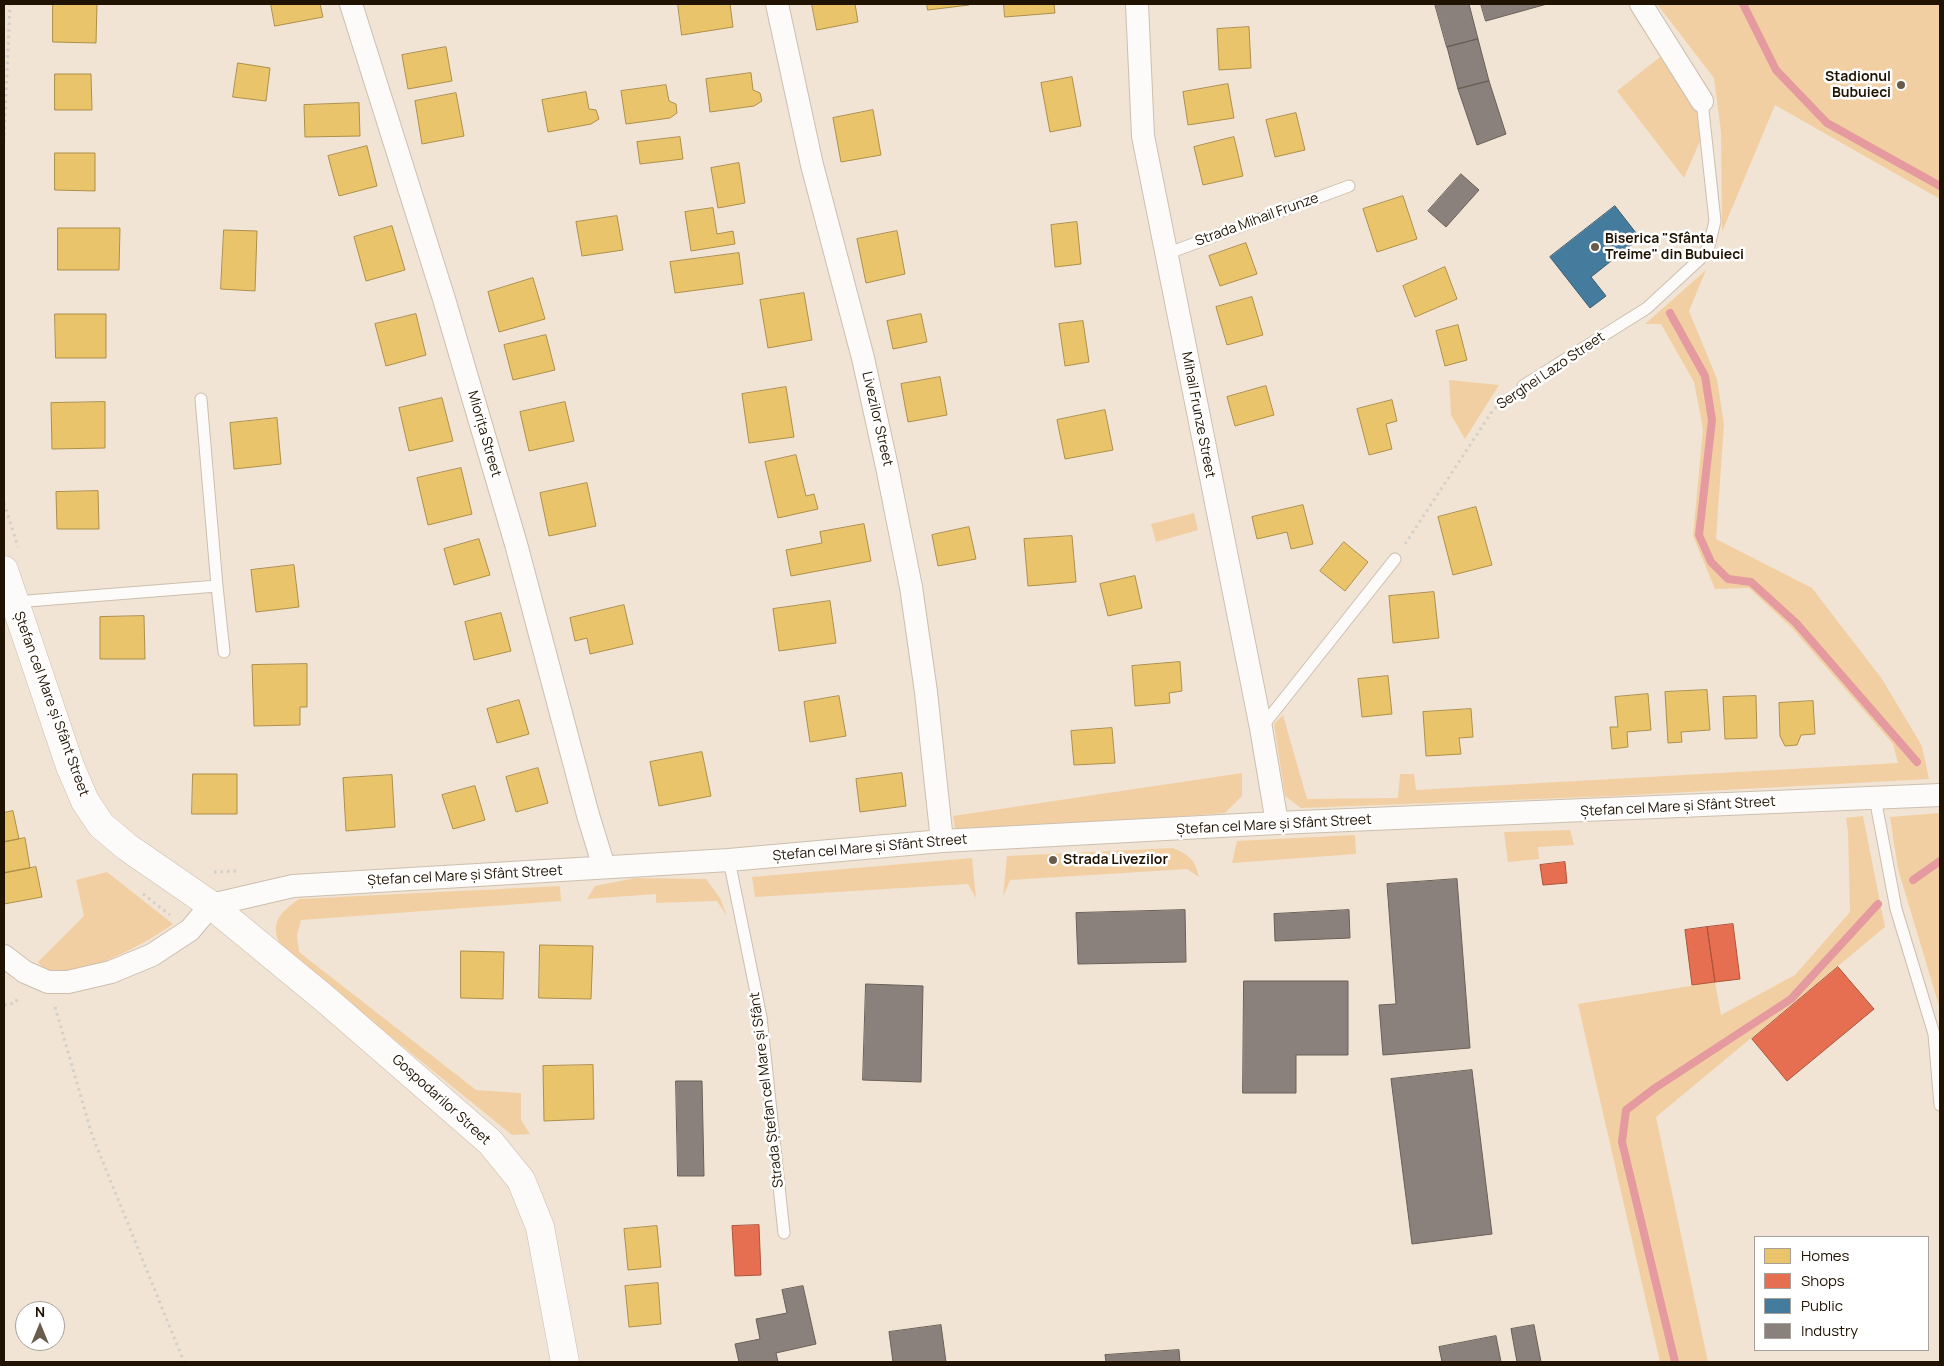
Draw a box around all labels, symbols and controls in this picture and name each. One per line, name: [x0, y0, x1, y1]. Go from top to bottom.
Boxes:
place label: Stadionul Bubuieci: [1825, 69, 1891, 102]
marker: Stadionul Bubuieci: [1895, 79, 1907, 91]
street label: Strada Mihail Frunze: [1193, 190, 1321, 250]
place label: Biserica "Sfânta Treime" din Bubuieci: [1605, 231, 1744, 264]
marker: Biserica "Sfânta Treime" din Bubuieci: [1589, 241, 1601, 253]
street label: Serghei Lazo Street: [1494, 329, 1608, 413]
street label: Mihail Frunze Street: [1178, 350, 1218, 480]
street label: Livezilor Street: [858, 370, 896, 468]
street label: Miorița Street: [464, 389, 504, 479]
street label: Ștefan cel Mare și Sfânt Street: [10, 609, 92, 799]
street label: Ștefan cel Mare și Sfânt Street: [1580, 793, 1776, 821]
street label: Ștefan cel Mare și Sfânt Street: [1176, 811, 1372, 839]
street label: Ștefan cel Mare și Sfânt Street: [772, 831, 968, 865]
place label: Strada Livezilor: [1063, 852, 1168, 868]
marker: Strada Livezilor: [1047, 854, 1059, 866]
street label: Ștefan cel Mare și Sfânt Street: [367, 862, 563, 890]
street label: Strada Ștefan cel Mare și Sfânt: [747, 991, 787, 1189]
street label: Gospodarilor Street: [388, 1051, 494, 1149]
legend: [1754, 1236, 1929, 1351]
text: Homes: [1801, 1245, 1849, 1266]
text: Shops: [1801, 1270, 1845, 1291]
text: Public: [1801, 1295, 1843, 1316]
north arrow: [15, 1301, 65, 1351]
text: N: [35, 1302, 45, 1321]
text: Industry: [1801, 1320, 1858, 1341]

